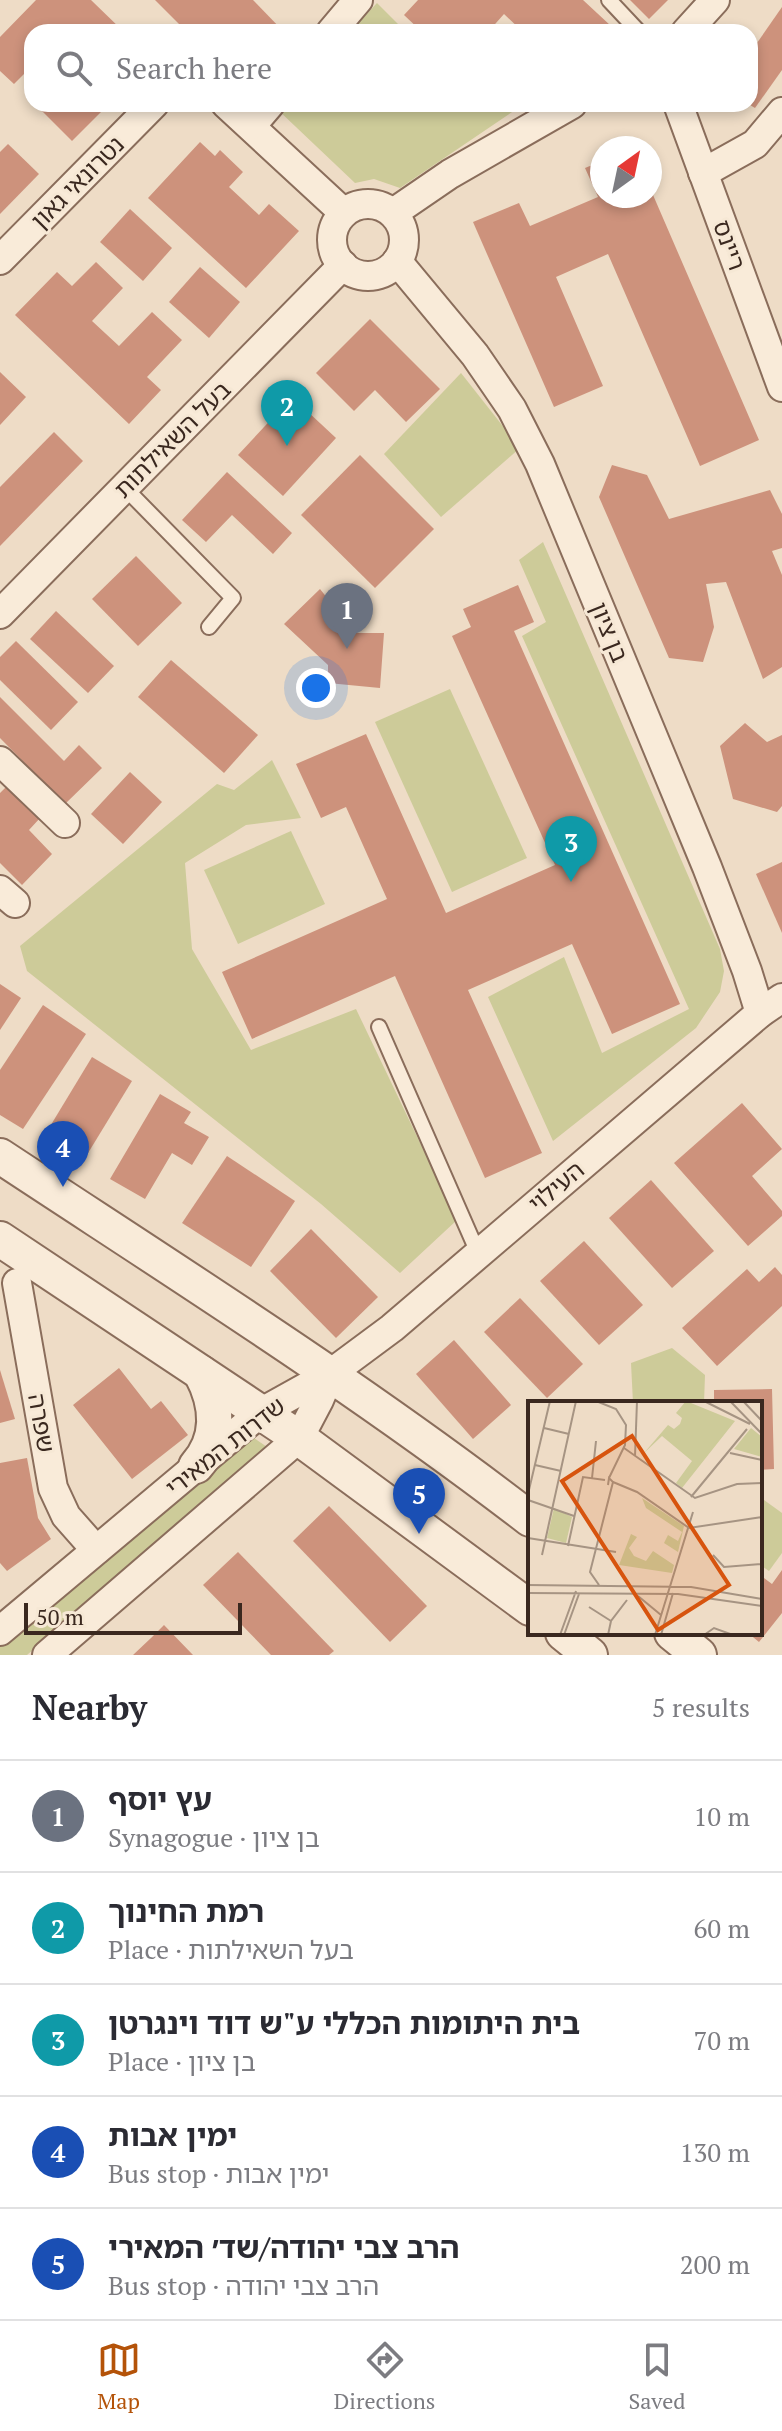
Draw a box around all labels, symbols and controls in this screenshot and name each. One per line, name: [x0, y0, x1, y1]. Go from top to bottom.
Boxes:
search box: [24, 24, 758, 112]
icon: search: [52, 46, 96, 90]
text: Search here: [116, 48, 272, 88]
street label: נטרונאי גאון: [23, 128, 131, 236]
north arrow: [590, 136, 662, 208]
street label: ריינס: [706, 215, 754, 275]
street label: בעל השאילתות: [107, 374, 237, 504]
pin: 2: [261, 380, 313, 446]
pin: 1: [321, 583, 373, 649]
street label: בן ציון: [583, 597, 637, 667]
your location: [296, 668, 336, 708]
pin: 3: [545, 816, 597, 882]
pin: 4: [37, 1121, 89, 1187]
street label: העילוי: [522, 1153, 590, 1219]
street label: שדרות המאירי: [159, 1389, 291, 1503]
street label: שפרה: [21, 1391, 63, 1455]
inset map: [528, 1401, 762, 1635]
pin: 5: [393, 1468, 445, 1534]
scale bar: [24, 1599, 242, 1635]
text: 50 m: [36, 1602, 84, 1631]
text: Nearby: [32, 1685, 147, 1730]
text: 5 results: [652, 1690, 750, 1724]
text: עץ יוסף: [108, 1779, 212, 1819]
text: 1: [51, 1799, 65, 1833]
text: 10 m: [694, 1799, 750, 1833]
text: Synagogue · בן ציון: [108, 1820, 320, 1854]
text: רמת החינוך: [108, 1891, 264, 1931]
text: 2: [51, 1911, 65, 1945]
text: 60 m: [694, 1911, 750, 1945]
text: Place · בעל השאילתות: [108, 1932, 354, 1966]
text: בית היתומות הכללי ע"ש דוד וינגרטן: [108, 2003, 580, 2043]
text: 3: [51, 2023, 65, 2057]
text: 70 m: [694, 2023, 750, 2057]
text: Place · בן ציון: [108, 2044, 256, 2078]
text: ימין אבות: [108, 2115, 237, 2155]
text: 4: [51, 2135, 65, 2169]
text: 130 m: [680, 2135, 750, 2169]
text: Bus stop · ימין אבות: [108, 2156, 330, 2190]
text: הרב צבי יהודה/שד׳ המאירי: [108, 2227, 459, 2267]
text: 5: [51, 2247, 65, 2281]
text: 200 m: [680, 2247, 750, 2281]
text: Bus stop · הרב צבי יהודה: [108, 2268, 379, 2302]
tab: Map: [97, 2338, 141, 2415]
tab: Directions: [334, 2338, 435, 2415]
tab: Saved: [628, 2338, 685, 2415]

